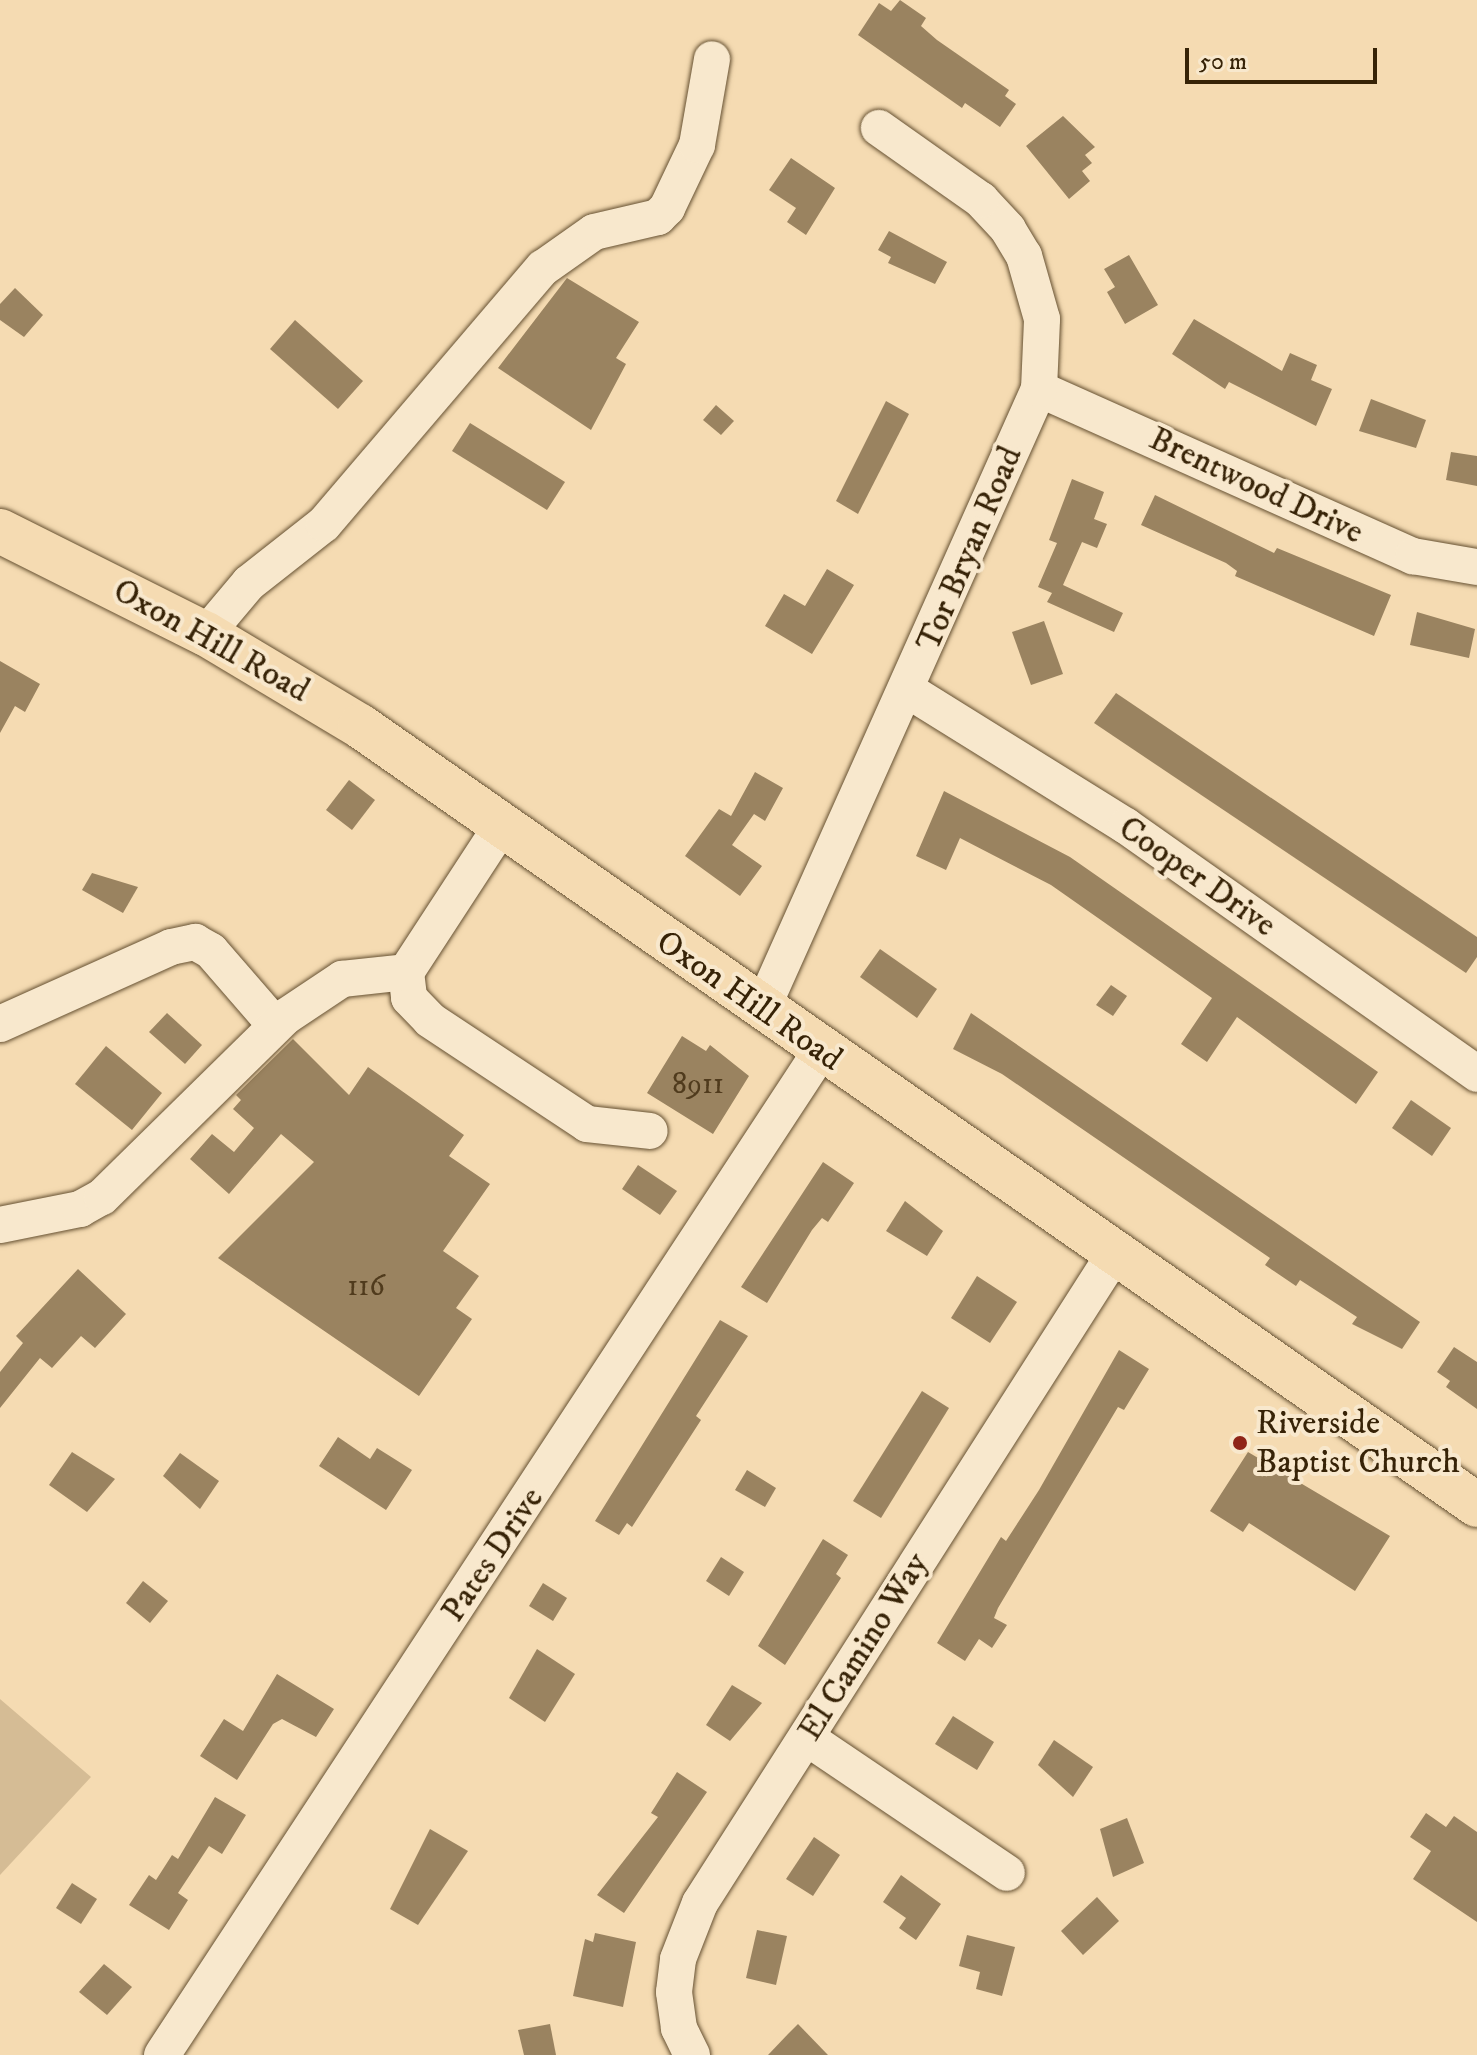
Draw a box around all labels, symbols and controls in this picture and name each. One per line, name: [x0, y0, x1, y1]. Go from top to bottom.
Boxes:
scale bar: [1189, 32, 1381, 82]
text: 50 m: [1199, 47, 1247, 77]
street label: Brentwood Drive: [1143, 419, 1369, 553]
street label: Tor Bryan Road: [909, 440, 1031, 658]
street label: Oxon Hill Road: [106, 570, 316, 712]
street label: Cooper Drive: [1111, 808, 1283, 946]
street label: Oxon Hill Road: [648, 922, 850, 1080]
house number: 8911: [672, 1067, 724, 1103]
house number: 116: [347, 1269, 385, 1305]
place label: Riverside Baptist Church: [1256, 1403, 1460, 1482]
marker: Riverside Baptist Church: [1231, 1434, 1249, 1452]
street label: Pates Drive: [433, 1480, 553, 1630]
street label: El Camino Way: [790, 1545, 938, 1749]

